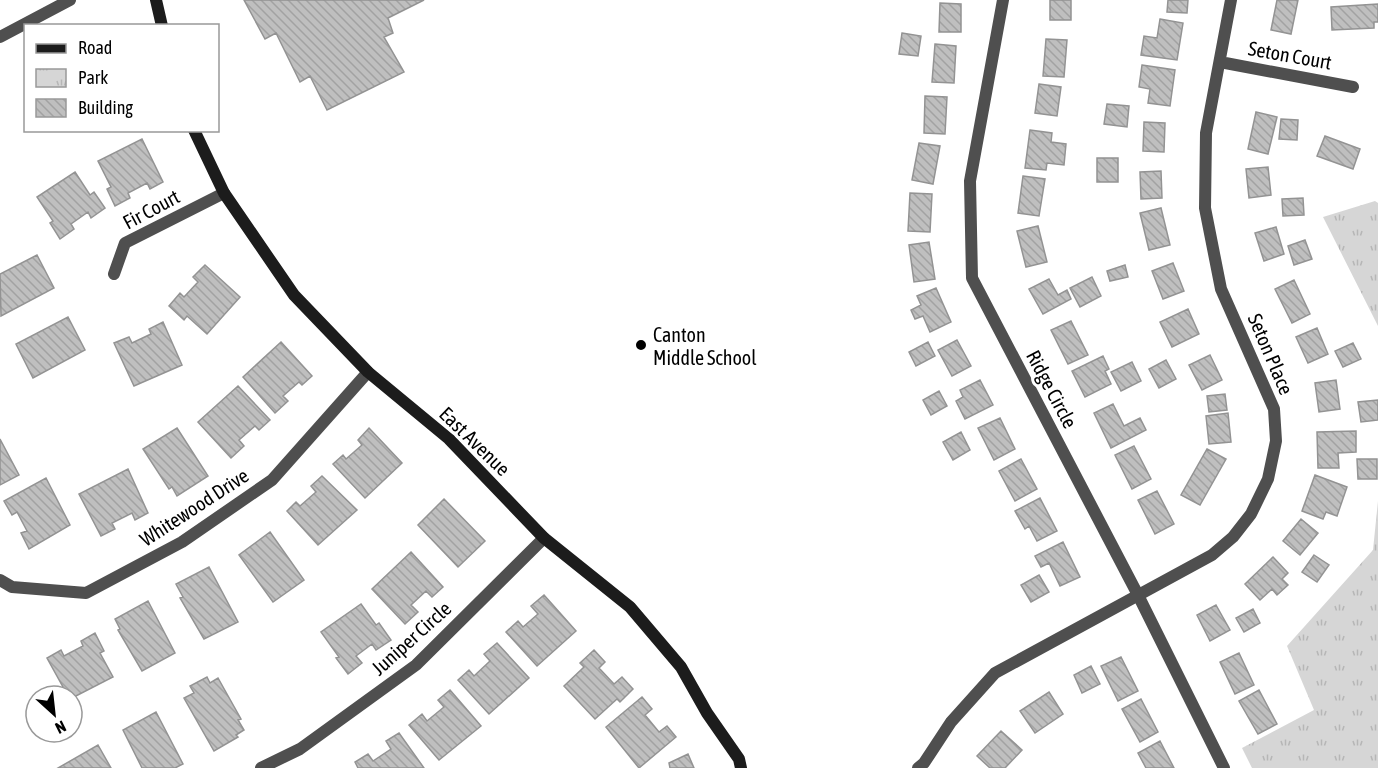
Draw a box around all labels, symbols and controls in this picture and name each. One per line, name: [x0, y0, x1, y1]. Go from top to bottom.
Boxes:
legend: [24, 24, 219, 132]
street label: Seton Court: [1246, 36, 1334, 74]
text: Road: [78, 37, 112, 58]
text: Park: [78, 67, 108, 88]
text: Building: [78, 97, 133, 118]
street label: Fir Court: [119, 184, 183, 233]
street label: Seton Place: [1244, 310, 1298, 398]
place label: Canton Middle School: [653, 323, 757, 369]
marker: Canton Middle School: [634, 338, 648, 352]
street label: Ridge Circle: [1022, 346, 1082, 432]
street label: East Avenue: [435, 402, 515, 480]
street label: Whitewood Drive: [135, 463, 253, 551]
street label: Juniper Circle: [367, 596, 455, 680]
north arrow: [24, 684, 84, 744]
text: N: [53, 717, 69, 738]

